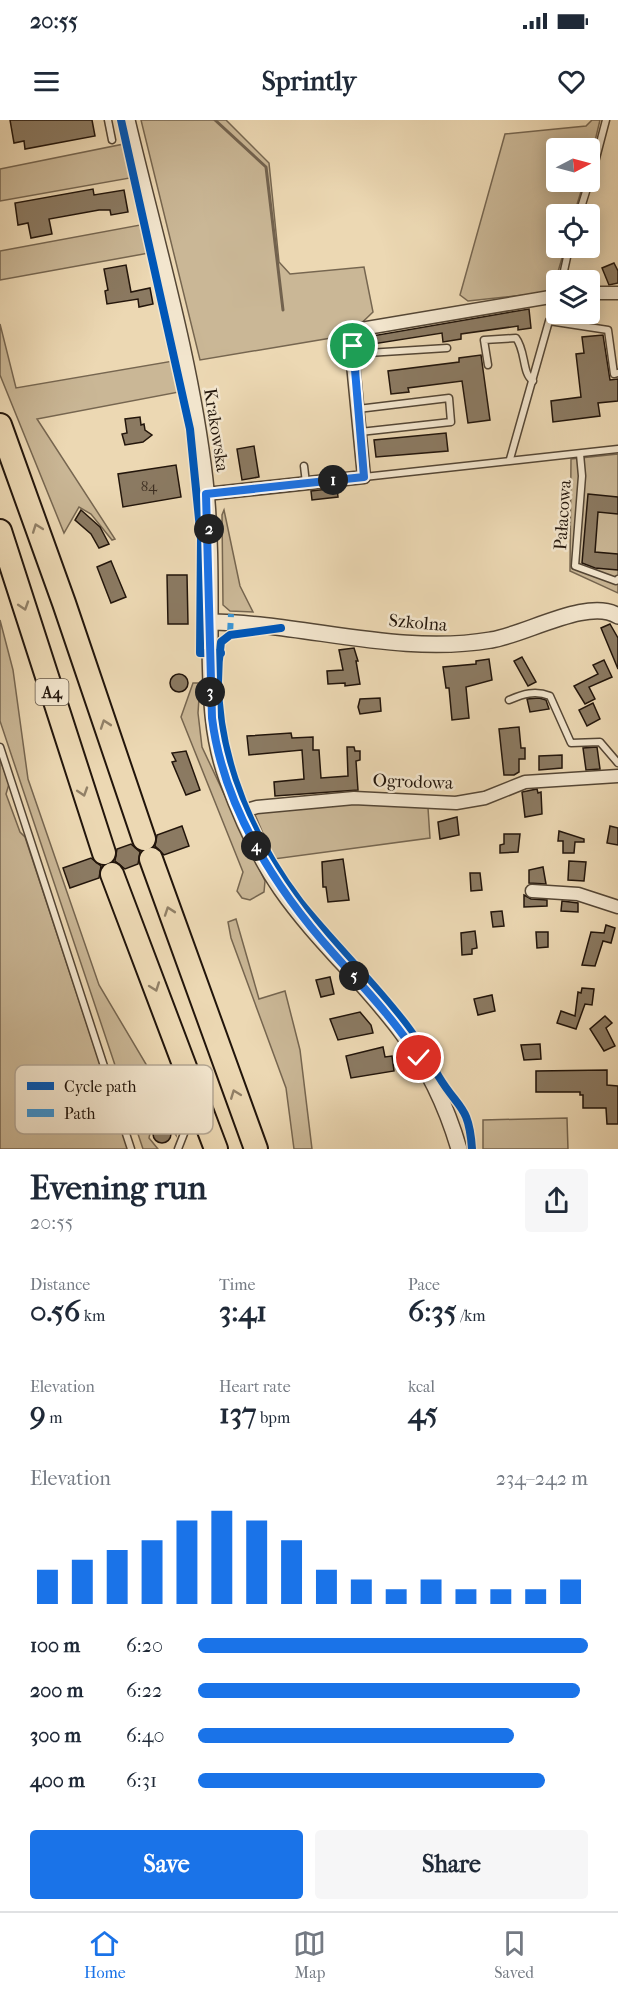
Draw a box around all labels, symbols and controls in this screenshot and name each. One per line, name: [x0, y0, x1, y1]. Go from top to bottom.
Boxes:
text: 20:55: [30, 8, 78, 34]
icon: menu: [30, 65, 63, 98]
text: Sprintly: [262, 65, 356, 97]
icon: heart: [555, 65, 588, 98]
north arrow: [546, 138, 600, 192]
map controls: [546, 138, 600, 324]
button: locate: [546, 204, 600, 258]
button: layers: [546, 270, 600, 324]
pin: [327, 320, 378, 371]
icon: arrive: [336, 329, 369, 362]
street label: Krakowska: [199, 387, 233, 474]
pin: 1: [318, 465, 348, 495]
text: 1: [330, 470, 336, 489]
house number: 84: [141, 477, 158, 495]
street label: Pałacowa: [550, 478, 576, 551]
pin: 2: [194, 514, 224, 544]
text: 2: [205, 519, 213, 538]
one-way arrow: [32, 523, 45, 534]
one-way arrow: [17, 600, 30, 611]
street label: Szkolna: [388, 610, 449, 636]
pin: 3: [195, 677, 225, 707]
road number: A4: [36, 679, 68, 705]
text: 3: [207, 682, 213, 701]
one-way arrow: [99, 719, 112, 730]
street label: Ogrodowa: [372, 770, 454, 794]
one-way arrow: [76, 786, 88, 797]
pin: 4: [241, 831, 271, 861]
text: 4: [251, 836, 261, 855]
one-way arrow: [164, 906, 177, 917]
pin: 5: [339, 961, 369, 991]
text: 5: [351, 966, 357, 985]
one-way arrow: [147, 981, 160, 992]
pin: [393, 1032, 444, 1083]
icon: check: [402, 1041, 435, 1074]
legend: [15, 1065, 213, 1134]
text: Cycle path: [64, 1077, 136, 1096]
one-way arrow: [230, 1089, 242, 1100]
text: Path: [64, 1104, 96, 1123]
text: Evening run: [30, 1169, 207, 1208]
button: share: [525, 1169, 588, 1232]
text: 20:55: [30, 1211, 73, 1234]
text: Distance: [30, 1275, 90, 1294]
text: Time: [219, 1275, 255, 1294]
text: Pace: [408, 1275, 440, 1294]
text: 0.56: [30, 1294, 80, 1329]
text: 3:41: [219, 1294, 267, 1329]
text: 6:35: [408, 1294, 457, 1329]
text: km: [80, 1306, 105, 1325]
text: /km: [457, 1306, 486, 1325]
text: Elevation: [30, 1377, 95, 1396]
text: Heart rate: [219, 1377, 291, 1396]
text: kcal: [408, 1377, 435, 1396]
text: 9: [30, 1396, 46, 1431]
text: 137: [219, 1396, 257, 1431]
text: 45: [408, 1396, 438, 1431]
text: m: [46, 1408, 62, 1427]
text: bpm: [257, 1408, 290, 1427]
text: Elevation: [30, 1467, 111, 1490]
text: 234–242 m: [496, 1467, 588, 1490]
text: 100 m: [30, 1634, 80, 1657]
text: 6:20: [126, 1634, 163, 1657]
text: 200 m: [30, 1679, 83, 1702]
text: 6:22: [126, 1679, 162, 1702]
text: 300 m: [30, 1724, 81, 1747]
text: 6:40: [126, 1724, 165, 1747]
text: 400 m: [30, 1769, 85, 1792]
text: 6:31: [126, 1769, 157, 1792]
button: Save: [30, 1830, 303, 1899]
button: Share: [315, 1830, 588, 1899]
tab: Home: [84, 1927, 126, 1982]
tab: Map: [293, 1927, 326, 1982]
tab: Saved: [494, 1927, 534, 1982]

